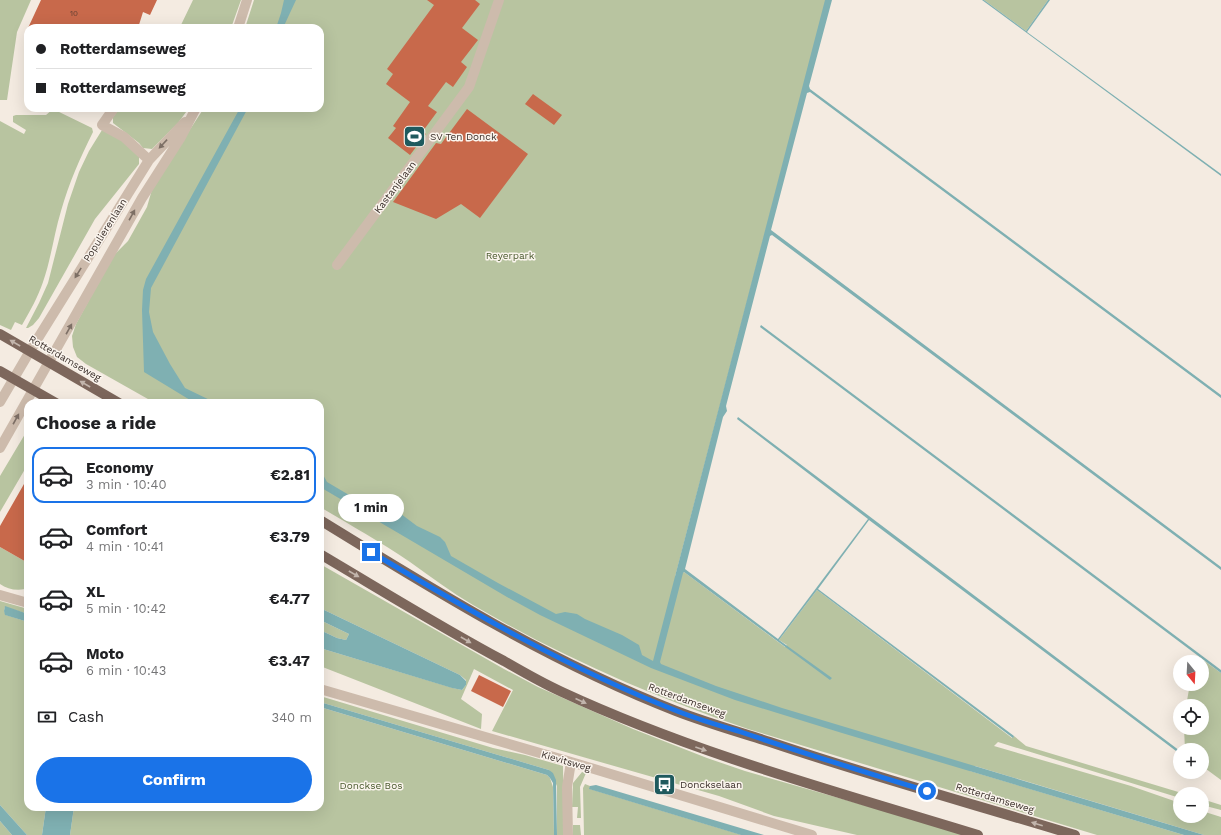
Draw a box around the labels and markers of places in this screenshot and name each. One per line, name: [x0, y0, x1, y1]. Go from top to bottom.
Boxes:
sports icon: SV Ten Donck: [402, 123, 428, 149]
place label: SV Ten Donck: [430, 131, 497, 142]
bus stop icon: Donckselaan: [652, 771, 678, 797]
place label: Donckselaan: [680, 779, 742, 790]

